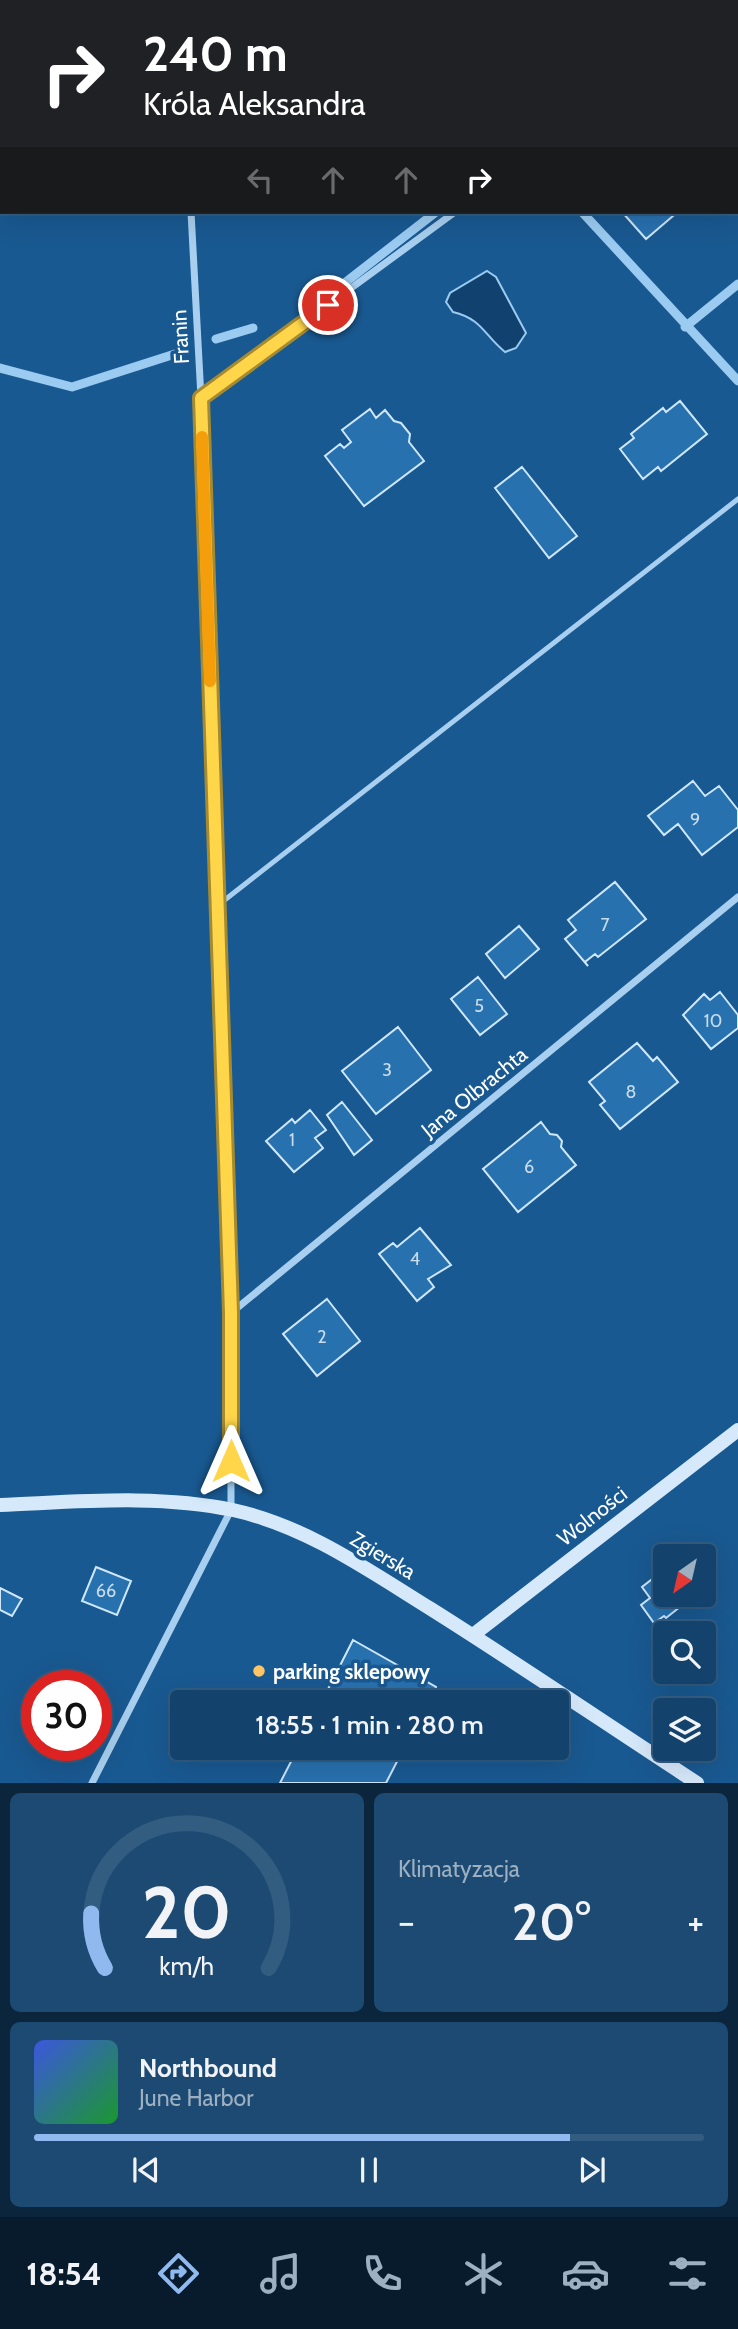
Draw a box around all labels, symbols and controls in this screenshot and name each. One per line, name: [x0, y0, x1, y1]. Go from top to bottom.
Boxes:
text: 240 m: [143, 24, 288, 83]
icon: right: [28, 28, 119, 119]
text: Króla Aleksandra: [143, 84, 366, 123]
icon: left: [241, 161, 279, 199]
icon: ahead: [314, 161, 352, 199]
icon: ahead: [387, 161, 425, 199]
icon: right: [460, 161, 498, 199]
pin: [298, 275, 358, 335]
icon: arrive: [309, 286, 347, 324]
street label: Franin: [166, 309, 194, 365]
house number: 9: [690, 809, 700, 831]
house number: 7: [600, 914, 610, 936]
house number: 5: [474, 995, 484, 1017]
house number: 10: [704, 1010, 722, 1032]
street label: Jana Olbrachta: [415, 1042, 532, 1143]
house number: 3: [382, 1059, 392, 1081]
house number: 8: [626, 1081, 636, 1103]
house number: 1: [289, 1129, 295, 1151]
house number: 6: [524, 1156, 534, 1178]
house number: 4: [410, 1248, 420, 1270]
house number: 2: [317, 1326, 327, 1348]
position arrow: [194, 1424, 268, 1498]
street label: Wolności: [552, 1481, 632, 1551]
street label: Zgierska: [346, 1526, 420, 1584]
north arrow: [653, 1544, 716, 1606]
map controls: [653, 1544, 716, 1761]
house number: 66: [96, 1580, 116, 1602]
button: search: [653, 1621, 716, 1684]
place label: parking sklepowy: [273, 1659, 431, 1684]
marker: parking sklepowy: [251, 1663, 267, 1679]
speed limit sign: 30: [21, 1670, 112, 1761]
button: layers: [653, 1698, 716, 1761]
text: 18:55 · 1 min · 280 m: [255, 1709, 484, 1741]
text: Klimatyzacja: [398, 1855, 520, 1883]
text: 20: [142, 1869, 232, 1957]
text: 20°: [511, 1890, 591, 1953]
text: −: [398, 1898, 415, 1945]
text: +: [687, 1898, 704, 1945]
text: km/h: [160, 1951, 214, 1981]
text: Northbound: [139, 2052, 277, 2084]
text: June Harbor: [139, 2084, 253, 2112]
icon: previous: [127, 2151, 165, 2189]
icon: pause: [350, 2151, 388, 2189]
icon: next: [573, 2151, 611, 2189]
icon: directions: [154, 2249, 203, 2298]
icon: music: [256, 2249, 305, 2298]
icon: phone: [358, 2249, 407, 2298]
icon: climate: [459, 2249, 508, 2298]
icon: car: [561, 2249, 610, 2298]
icon: filters: [663, 2249, 712, 2298]
text: 18:54: [26, 2254, 102, 2293]

